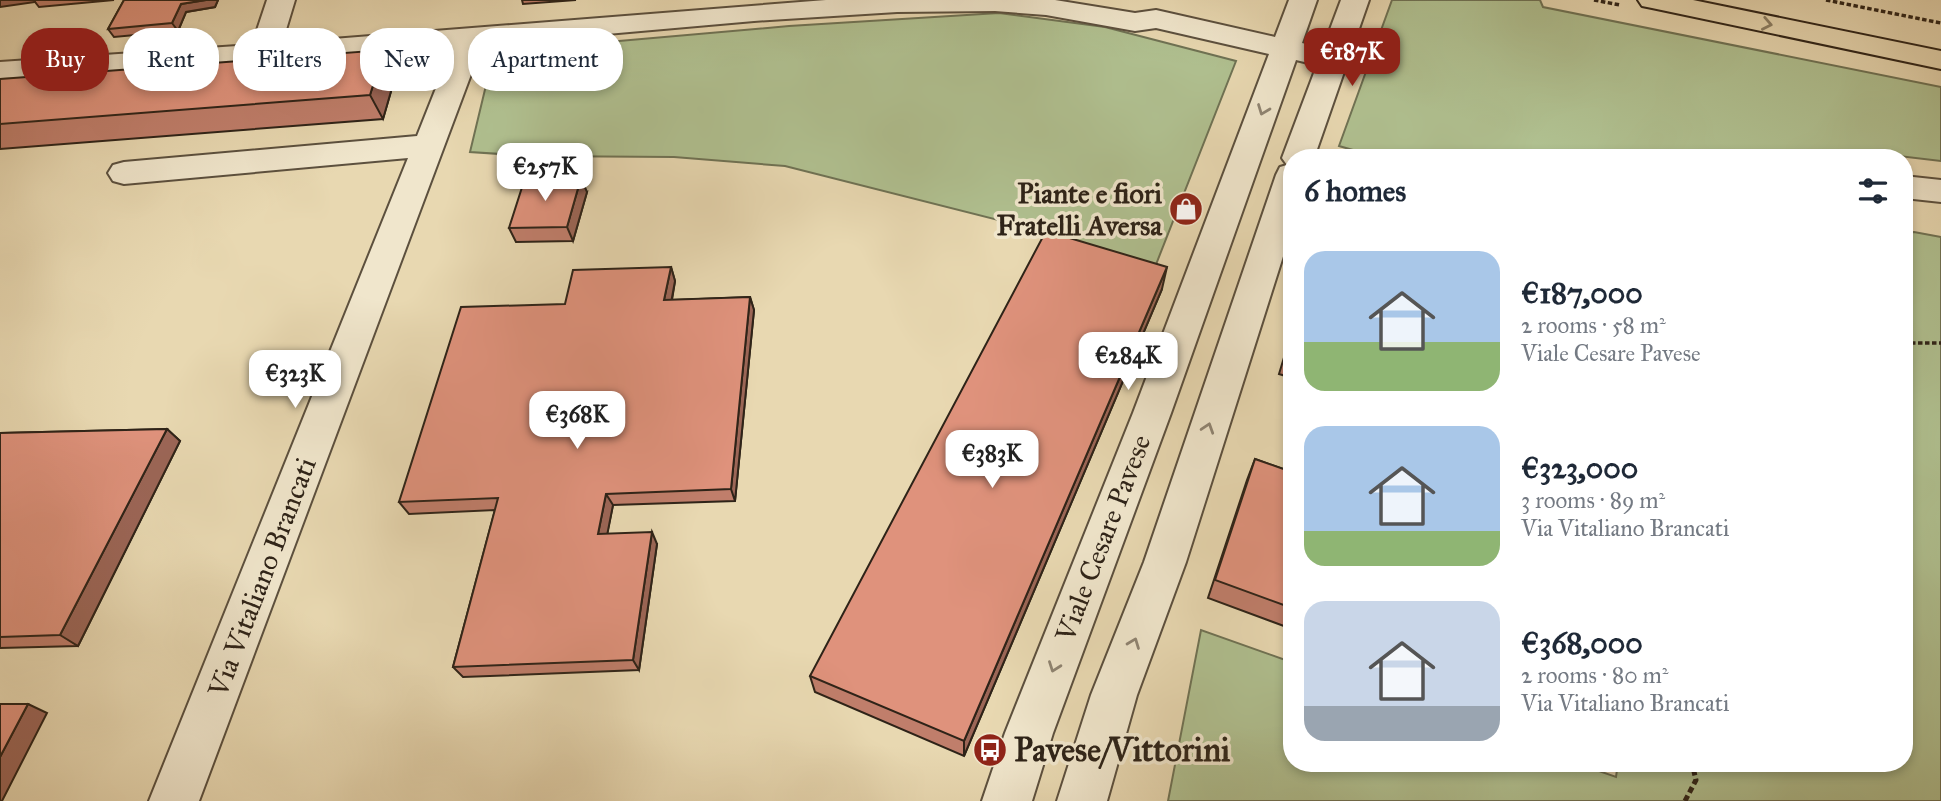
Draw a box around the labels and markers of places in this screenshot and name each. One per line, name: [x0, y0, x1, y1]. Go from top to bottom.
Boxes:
pin: €187K: [1303, 28, 1401, 88]
pin: €257K: [496, 144, 594, 203]
place label: Piante e fiori Fratelli Aversa: [997, 176, 1163, 243]
shop icon: Piante e fiori Fratelli Aversa: [1167, 190, 1205, 228]
pin: €284K: [1079, 332, 1177, 392]
pin: €323K: [246, 350, 344, 410]
pin: €368K: [528, 392, 626, 451]
pin: €383K: [943, 430, 1041, 490]
place label: Pavese/Vittorini: [1014, 730, 1231, 770]
bus stop icon: Pavese/Vittorini: [971, 731, 1009, 769]

